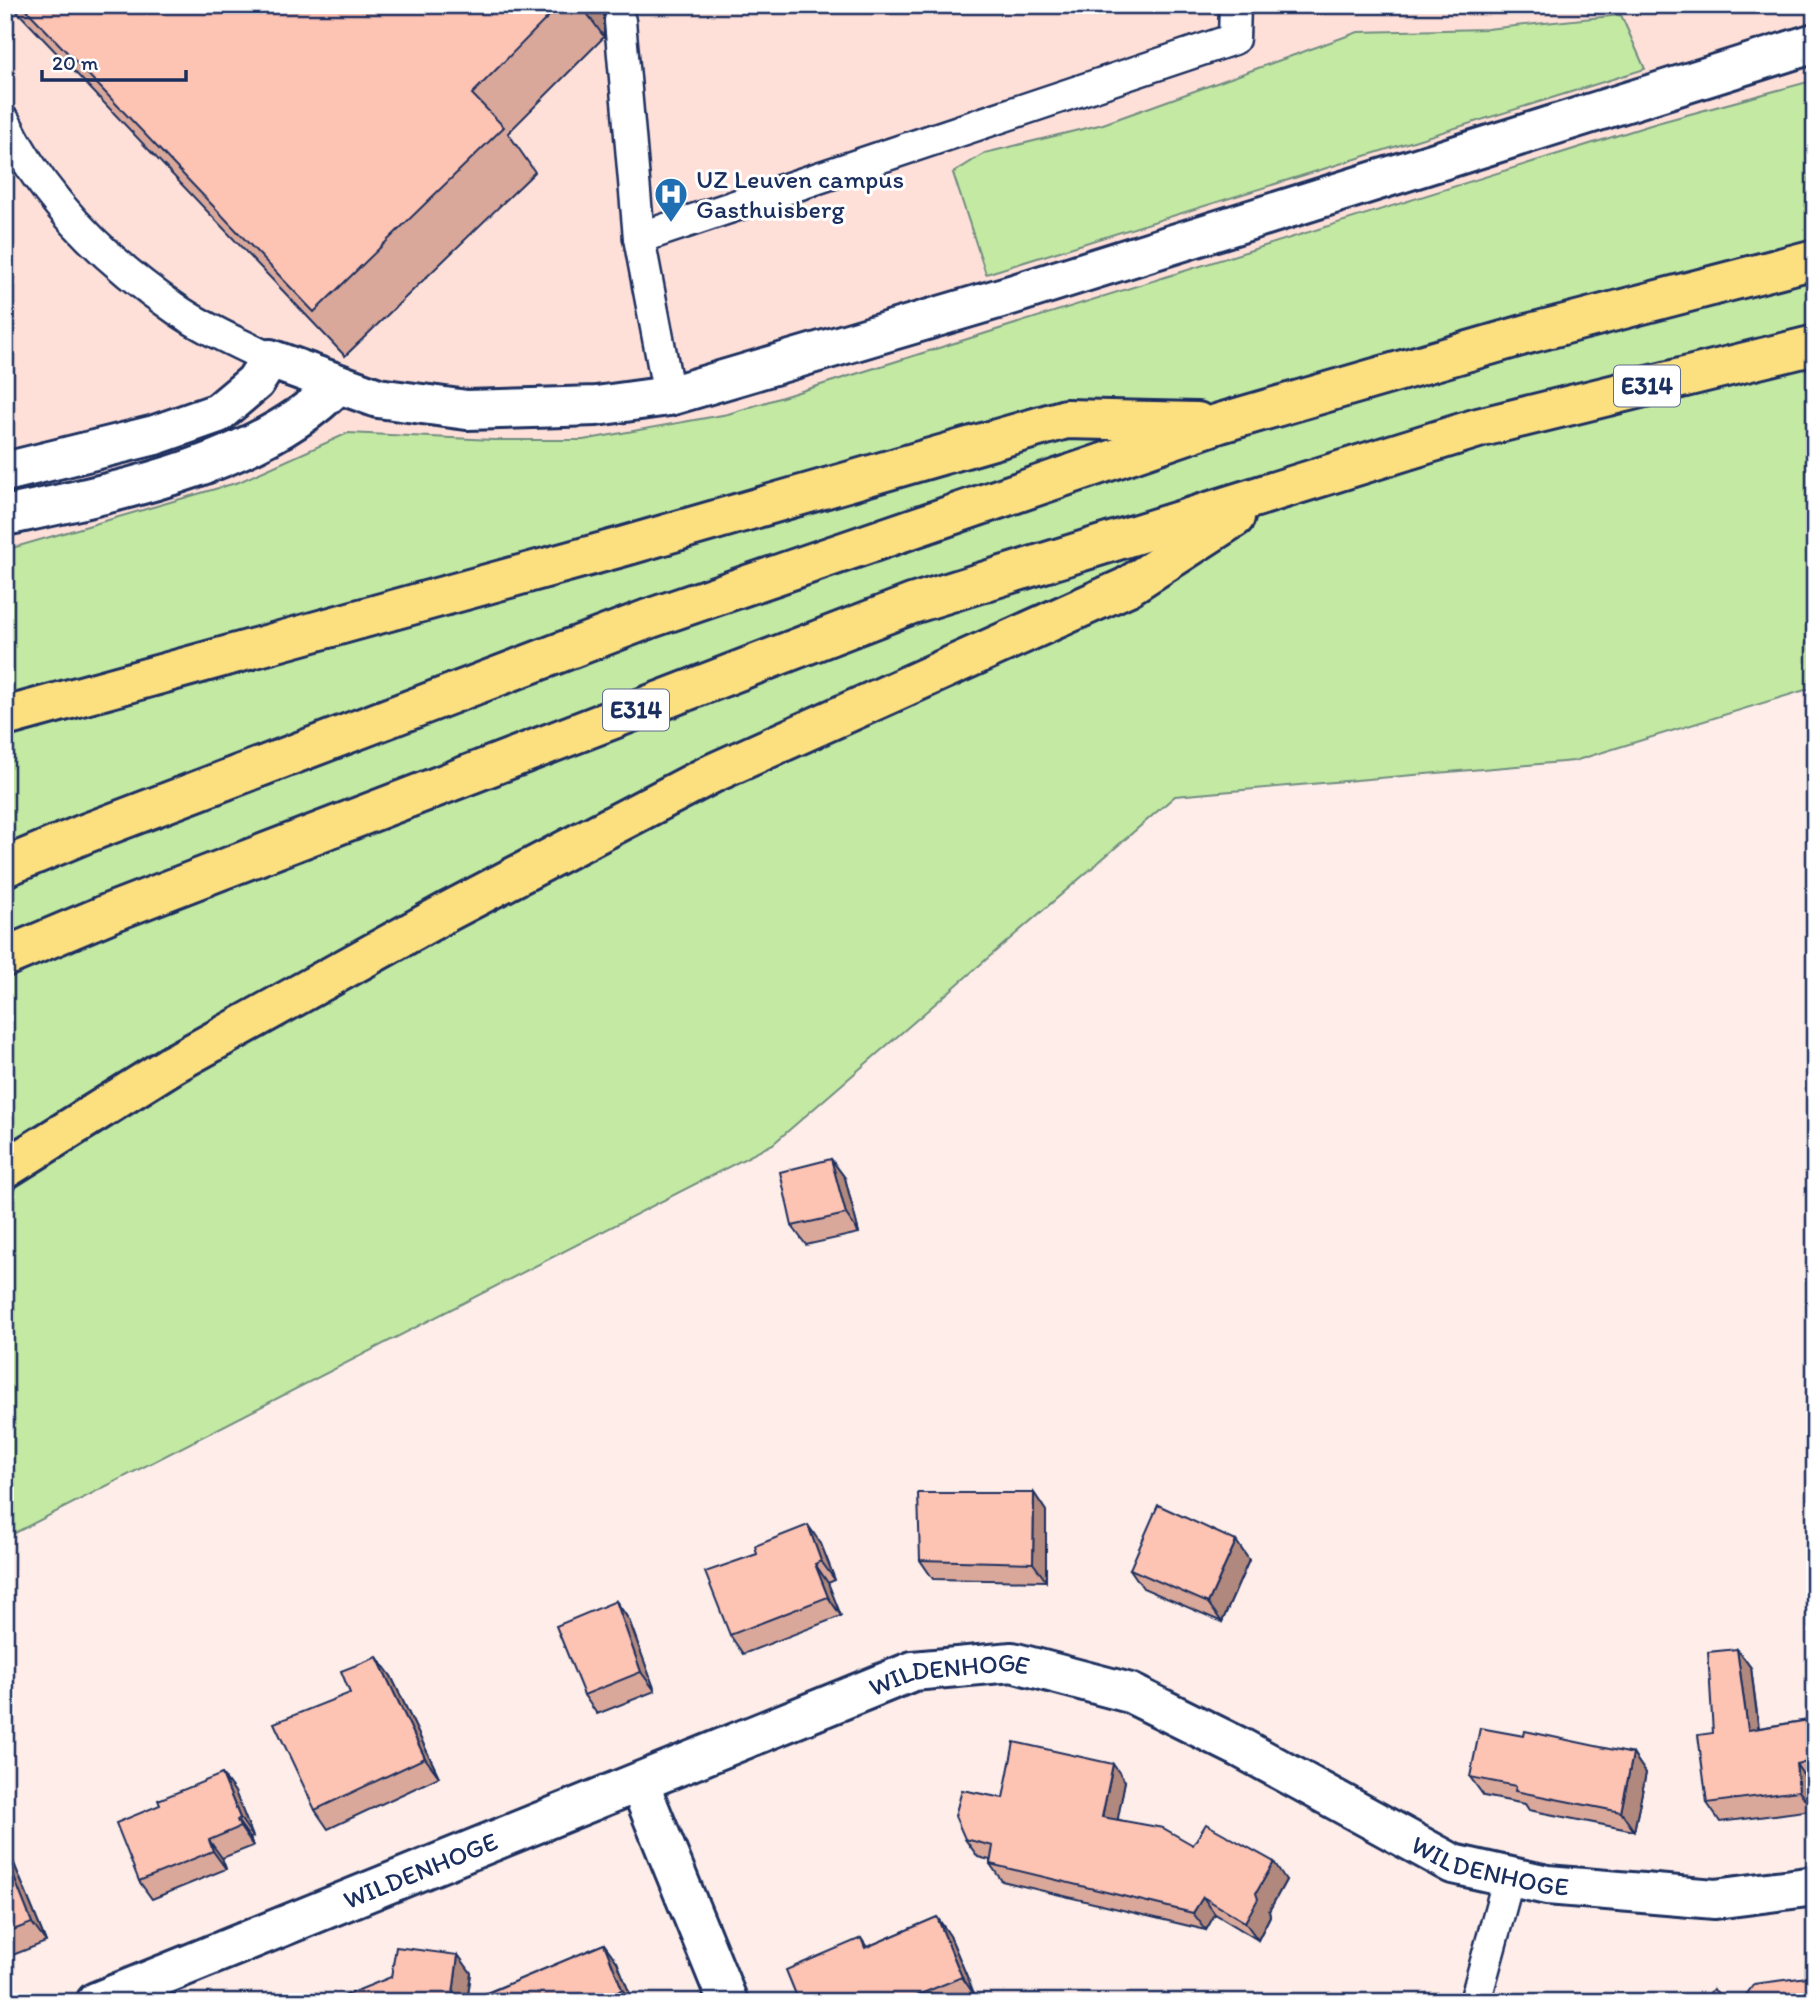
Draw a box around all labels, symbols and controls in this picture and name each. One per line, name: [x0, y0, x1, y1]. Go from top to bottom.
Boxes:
scale bar: [42, 38, 186, 82]
text: 20 m: [52, 50, 99, 75]
place label: UZ Leuven campus Gasthuisberg: [696, 163, 904, 225]
hospital icon: UZ Leuven campus Gasthuisberg: [652, 175, 690, 224]
road number: E314: [1614, 366, 1680, 407]
road number: E314: [603, 690, 669, 730]
street label: WILDENHOGE: [864, 1646, 1033, 1703]
street label: WILDENHOGE: [339, 1825, 502, 1916]
street label: WILDENHOGE: [1406, 1828, 1570, 1903]

